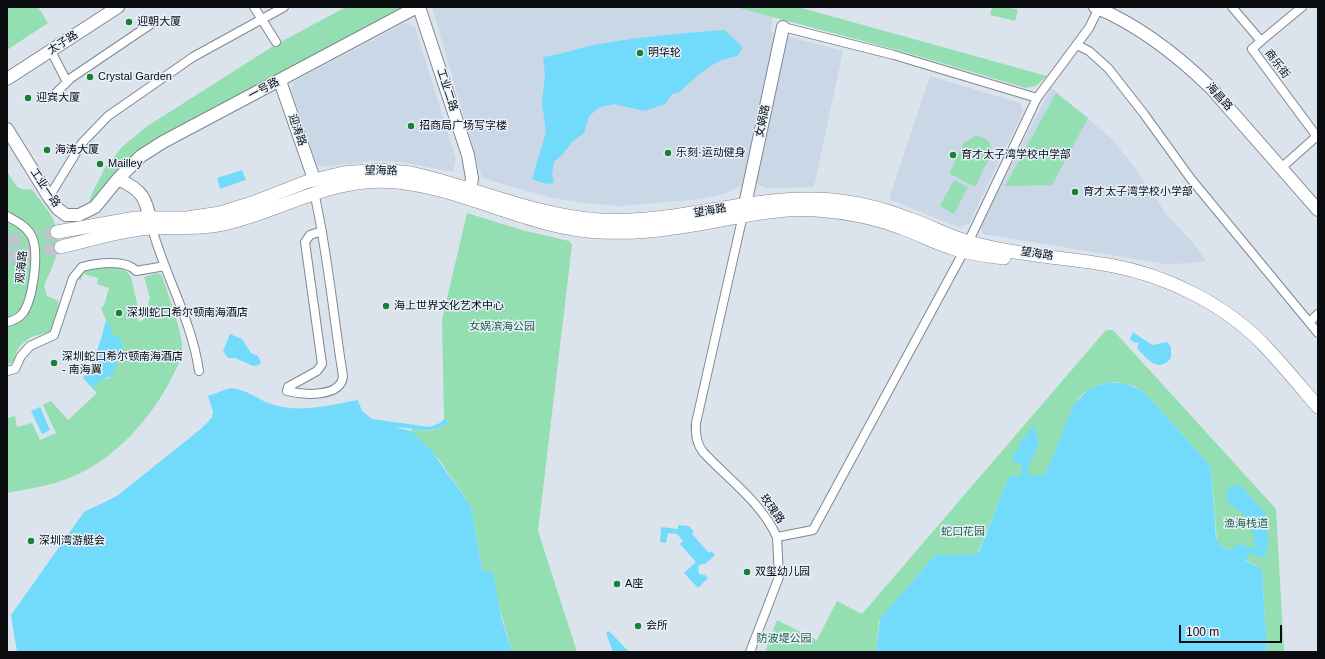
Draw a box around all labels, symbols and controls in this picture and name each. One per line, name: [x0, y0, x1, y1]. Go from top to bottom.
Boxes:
place label: 迎朝大厦: [137, 15, 181, 29]
marker: 迎朝大厦: [124, 17, 134, 27]
street label: 太子路: [46, 28, 80, 58]
place label: 明华轮: [648, 46, 681, 60]
street label: 商乐街: [1262, 47, 1292, 81]
marker: 明华轮: [635, 48, 645, 58]
street label: 工业二路: [434, 67, 460, 113]
place label: Crystal Garden: [98, 70, 172, 84]
marker: Crystal Garden: [85, 72, 95, 82]
street label: 一号路: [246, 75, 282, 103]
street label: 海昌路: [1203, 80, 1235, 114]
place label: 迎宾大厦: [36, 91, 80, 105]
marker: 迎宾大厦: [23, 93, 33, 103]
street label: 女娲路: [753, 103, 773, 139]
street label: 迎涛路: [285, 112, 309, 148]
place label: 招商局广场写字楼: [419, 119, 507, 133]
marker: 招商局广场写字楼: [406, 121, 416, 131]
place label: 海涛大厦: [55, 143, 99, 157]
marker: 海涛大厦: [42, 145, 52, 155]
place label: 乐刻·运动健身: [676, 146, 746, 160]
marker: 乐刻·运动健身: [663, 148, 673, 158]
place label: 育才太子湾学校中学部: [961, 148, 1071, 162]
marker: 育才太子湾学校中学部: [948, 150, 958, 160]
place label: Mailley: [108, 157, 142, 171]
marker: Mailley: [95, 159, 105, 169]
street label: 望海路: [364, 164, 398, 178]
street label: 工业一路: [27, 166, 63, 210]
place label: 育才太子湾学校小学部: [1083, 185, 1193, 199]
marker: 育才太子湾学校小学部: [1070, 187, 1080, 197]
street label: 望海路: [693, 202, 727, 220]
street label: 望海路: [1020, 245, 1054, 263]
street label: 观海路: [14, 250, 30, 284]
place label: 海上世界文化艺术中心: [394, 299, 504, 313]
marker: 海上世界文化艺术中心: [381, 301, 391, 311]
place label: 深圳蛇口希尔顿南海酒店: [127, 306, 248, 320]
marker: 深圳蛇口希尔顿南海酒店: [114, 308, 124, 318]
park label: 女娲滨海公园: [469, 320, 535, 334]
place label: 深圳蛇口希尔顿南海酒店 - 南海翼: [62, 350, 183, 376]
marker: 深圳蛇口希尔顿南海酒店 - 南海翼: [49, 358, 59, 368]
street label: 玫瑰路: [757, 492, 787, 526]
park label: 渔海栈道: [1224, 517, 1268, 531]
park label: 蛇口花园: [941, 525, 985, 539]
place label: 深圳湾游艇会: [39, 534, 105, 548]
marker: 深圳湾游艇会: [26, 536, 36, 546]
place label: 双玺幼儿园: [755, 565, 810, 579]
marker: 双玺幼儿园: [742, 567, 752, 577]
place label: A座: [625, 577, 643, 591]
marker: A座: [612, 579, 622, 589]
scale bar: [1181, 617, 1284, 643]
place label: 会所: [646, 619, 668, 633]
marker: 会所: [633, 621, 643, 631]
text: 100 m: [1186, 625, 1219, 639]
park label: 防波堤公园: [757, 632, 811, 646]

